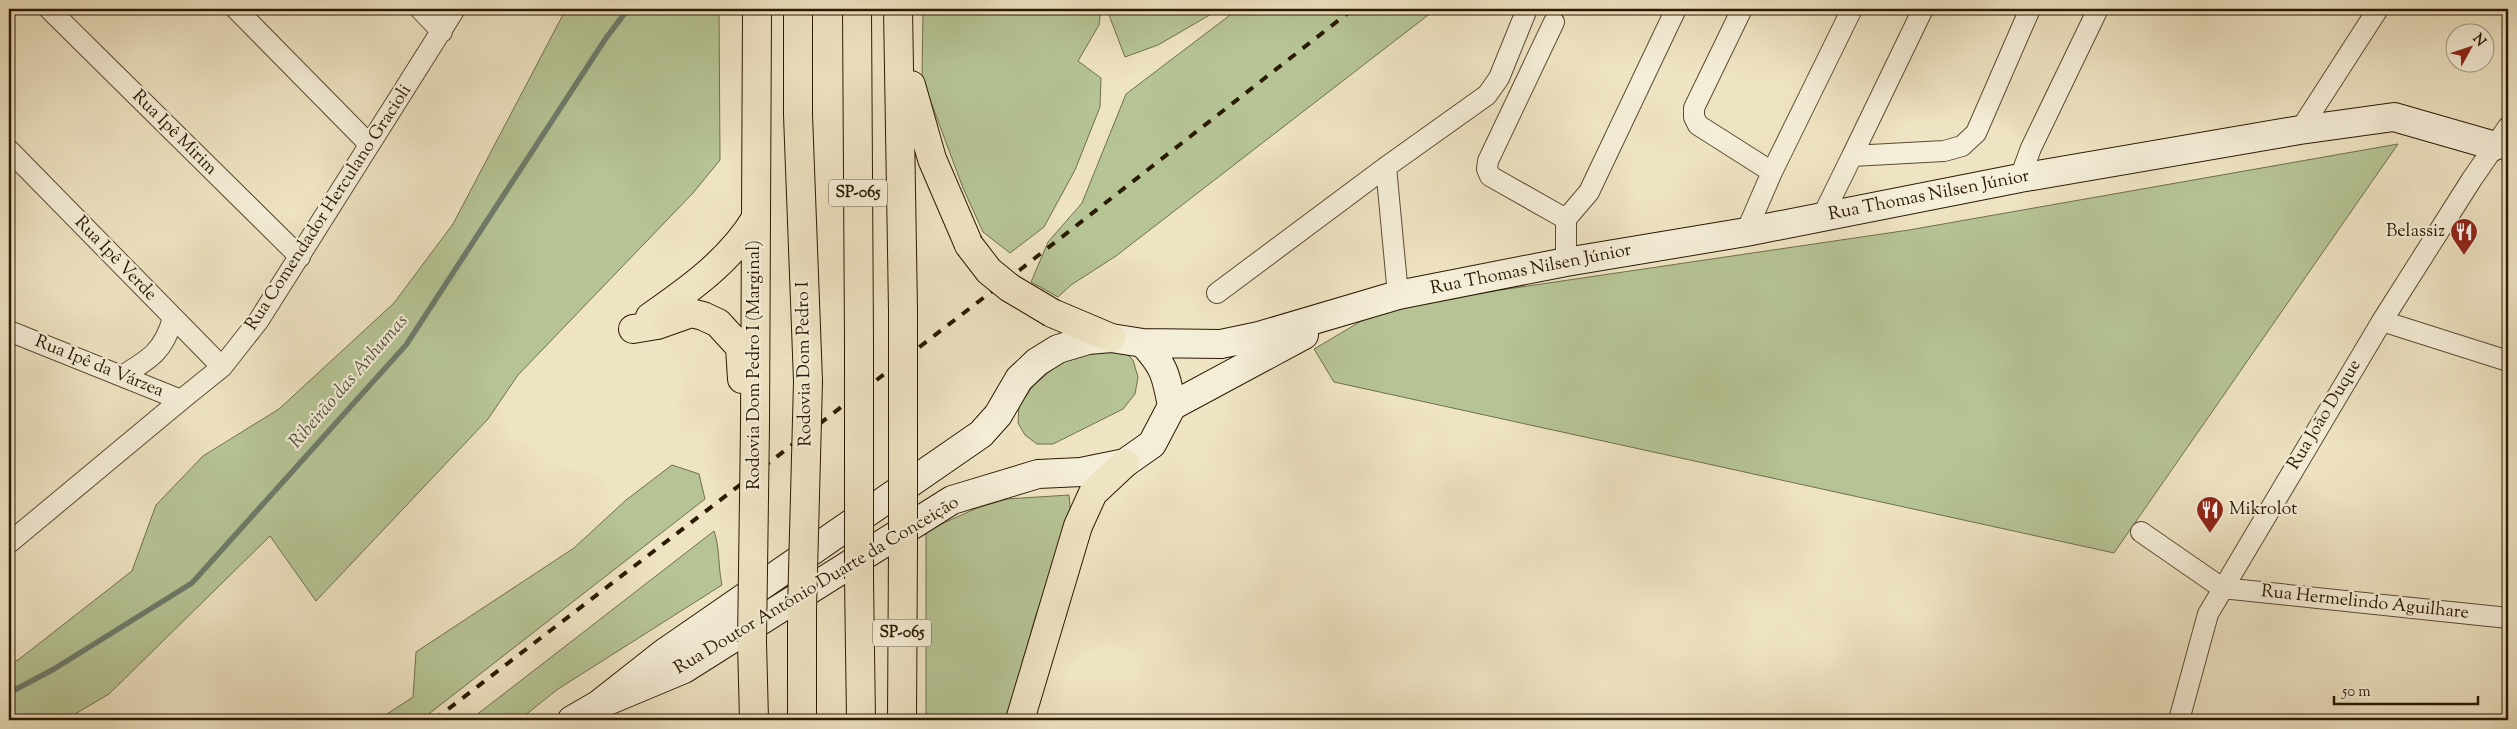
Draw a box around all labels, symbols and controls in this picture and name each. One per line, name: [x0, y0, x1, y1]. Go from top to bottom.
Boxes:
north arrow: [2444, 22, 2494, 72]
text: N: [2467, 30, 2490, 52]
street label: Rua Comendador Herculano Gracioli: [239, 80, 419, 336]
street label: Rua Ipê Mirim: [125, 84, 223, 182]
street label: Rua Thomas Nilsen Júnior: [1826, 164, 2032, 228]
road number: SP-065: [829, 180, 887, 207]
street label: Rua Ipê Verde: [68, 211, 162, 307]
restaurant icon: Belassiz: [2449, 217, 2479, 256]
place label: Belassiz: [2386, 219, 2445, 245]
street label: Rua Thomas Nilsen Júnior: [1428, 238, 1634, 302]
street label: Rodovia Dom Pedro I (Marginal): [742, 240, 768, 490]
street label: Rodovia Dom Pedro I: [791, 281, 819, 447]
water label: Ribeirão das Anhumas: [283, 309, 415, 455]
street label: Rua Ipê da Várzea: [31, 329, 167, 405]
street label: Rua João Duque: [2282, 355, 2368, 475]
street label: Rua Doutor Antônio Duarte da Conceição: [670, 490, 965, 682]
restaurant icon: Mikrolot: [2195, 495, 2225, 534]
place label: Mikrolot: [2229, 497, 2297, 523]
street label: Rua Hermelindo Aguilhare: [2260, 579, 2470, 627]
road number: SP-065: [873, 620, 931, 646]
scale bar: [2334, 674, 2478, 706]
text: 50 m: [2341, 682, 2371, 703]

